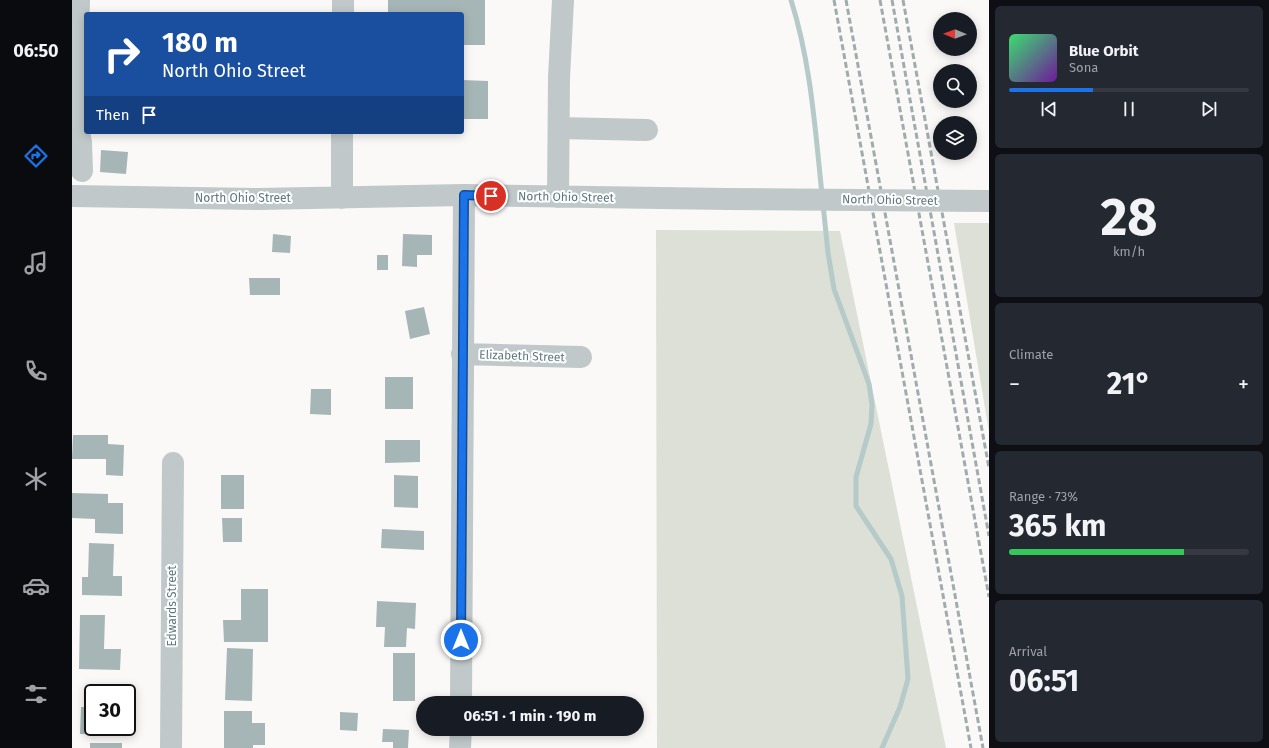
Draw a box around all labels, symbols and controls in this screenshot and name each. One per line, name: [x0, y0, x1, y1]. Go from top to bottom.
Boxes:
north arrow: [933, 12, 977, 56]
map controls: [933, 12, 977, 160]
text: 180 m: [162, 26, 238, 59]
icon: right: [96, 28, 148, 80]
text: 06:50: [13, 40, 59, 62]
text: Blue Orbit: [1069, 42, 1138, 60]
text: North Ohio Street: [162, 60, 306, 82]
text: Sona: [1069, 60, 1098, 75]
button: search: [933, 64, 977, 108]
icon: previous: [1038, 98, 1060, 120]
icon: pause: [1118, 98, 1140, 120]
icon: next: [1198, 98, 1220, 120]
icon: arrive: [138, 104, 160, 126]
text: Then: [96, 106, 130, 124]
button: layers: [933, 116, 977, 160]
icon: directions: [22, 142, 50, 170]
pin: [474, 179, 508, 213]
icon: arrive: [480, 185, 502, 207]
text: 28: [1100, 186, 1158, 249]
street label: North Ohio Street: [518, 189, 615, 205]
street label: North Ohio Street: [195, 191, 292, 205]
street label: North Ohio Street: [842, 192, 939, 208]
text: km/h: [1113, 244, 1145, 259]
icon: music: [22, 249, 50, 277]
text: Climate: [1009, 347, 1053, 362]
street label: Elizabeth Street: [479, 348, 566, 365]
icon: phone: [22, 357, 50, 385]
text: 21°: [1107, 366, 1151, 402]
text: −: [1009, 371, 1020, 398]
text: +: [1238, 371, 1249, 398]
icon: climate: [22, 465, 50, 493]
text: Range · 73%: [1009, 489, 1078, 504]
text: 365 km: [1009, 508, 1106, 544]
street label: Edwards Street: [165, 565, 179, 647]
icon: car: [22, 572, 50, 600]
position arrow: [440, 619, 482, 661]
text: Arrival: [1009, 644, 1047, 659]
text: 06:51: [1009, 663, 1079, 699]
icon: filters: [22, 680, 50, 708]
speed limit sign: 30: [84, 684, 136, 736]
text: 06:51 · 1 min · 190 m: [464, 707, 596, 725]

